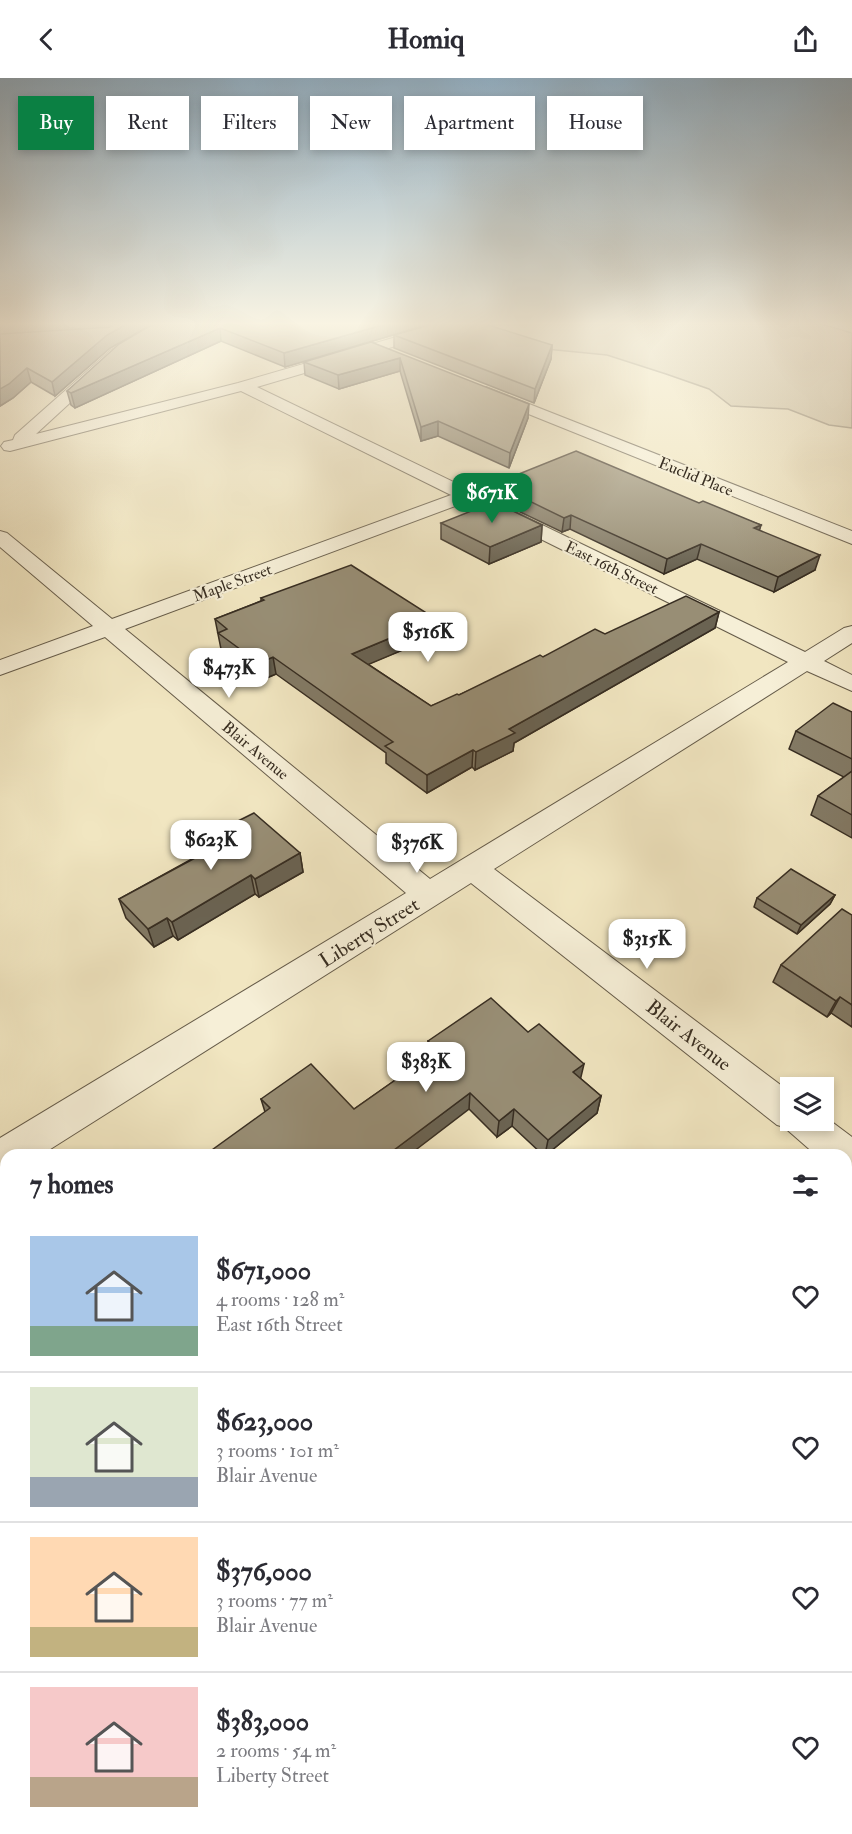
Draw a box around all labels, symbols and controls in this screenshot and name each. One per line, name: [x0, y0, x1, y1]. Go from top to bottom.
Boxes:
icon: back: [30, 23, 63, 56]
text: Homiq: [388, 23, 464, 56]
icon: share: [789, 23, 822, 56]
chip: Buy: [18, 96, 94, 150]
chip: Rent: [106, 96, 189, 150]
chip: Filters: [201, 96, 298, 150]
chip: New: [310, 96, 392, 150]
chip: Apartment: [404, 96, 535, 150]
chip: House: [547, 96, 643, 150]
street label: Euclid Place: [655, 453, 736, 501]
pin: $671K: [450, 473, 534, 524]
text: $671K: [466, 480, 518, 505]
street label: East 16th Street: [562, 537, 661, 599]
street label: Maple Street: [190, 559, 275, 607]
pin: $516K: [386, 612, 470, 663]
text: $516K: [402, 619, 454, 644]
pin: $473K: [187, 648, 271, 699]
text: $473K: [203, 655, 255, 680]
street label: Blair Avenue: [218, 717, 293, 785]
pin: $623K: [169, 820, 253, 871]
pin: $376K: [375, 823, 459, 874]
text: $623K: [184, 827, 238, 852]
text: $376K: [391, 830, 443, 855]
street label: Liberty Street: [315, 892, 424, 973]
pin: $315K: [605, 919, 689, 970]
text: $315K: [623, 926, 671, 951]
street label: Blair Avenue: [641, 994, 736, 1076]
pin: $383K: [384, 1042, 468, 1093]
text: $383K: [401, 1049, 451, 1074]
map controls: [780, 1077, 834, 1131]
button: layers: [780, 1077, 834, 1131]
text: 7 homes: [30, 1169, 113, 1201]
icon: filters: [789, 1169, 822, 1202]
text: $671,000: [216, 1255, 311, 1287]
icon: home: [78, 1260, 150, 1332]
icon: heart: [789, 1280, 822, 1313]
text: 4 rooms · 128 m²: [216, 1287, 344, 1312]
text: East 16th Street: [216, 1312, 343, 1337]
text: $623,000: [216, 1406, 313, 1438]
icon: home: [78, 1411, 150, 1483]
icon: heart: [789, 1431, 822, 1464]
text: 3 rooms · 101 m²: [216, 1438, 339, 1463]
text: Blair Avenue: [216, 1463, 317, 1488]
text: $376,000: [216, 1556, 312, 1588]
icon: home: [78, 1561, 150, 1633]
icon: heart: [789, 1581, 822, 1614]
text: 3 rooms · 77 m²: [216, 1588, 333, 1613]
text: Blair Avenue: [216, 1613, 317, 1638]
text: $383,000: [216, 1706, 309, 1738]
icon: home: [78, 1711, 150, 1783]
icon: heart: [789, 1731, 822, 1764]
text: 2 rooms · 54 m²: [216, 1738, 336, 1763]
text: Liberty Street: [216, 1763, 329, 1788]

